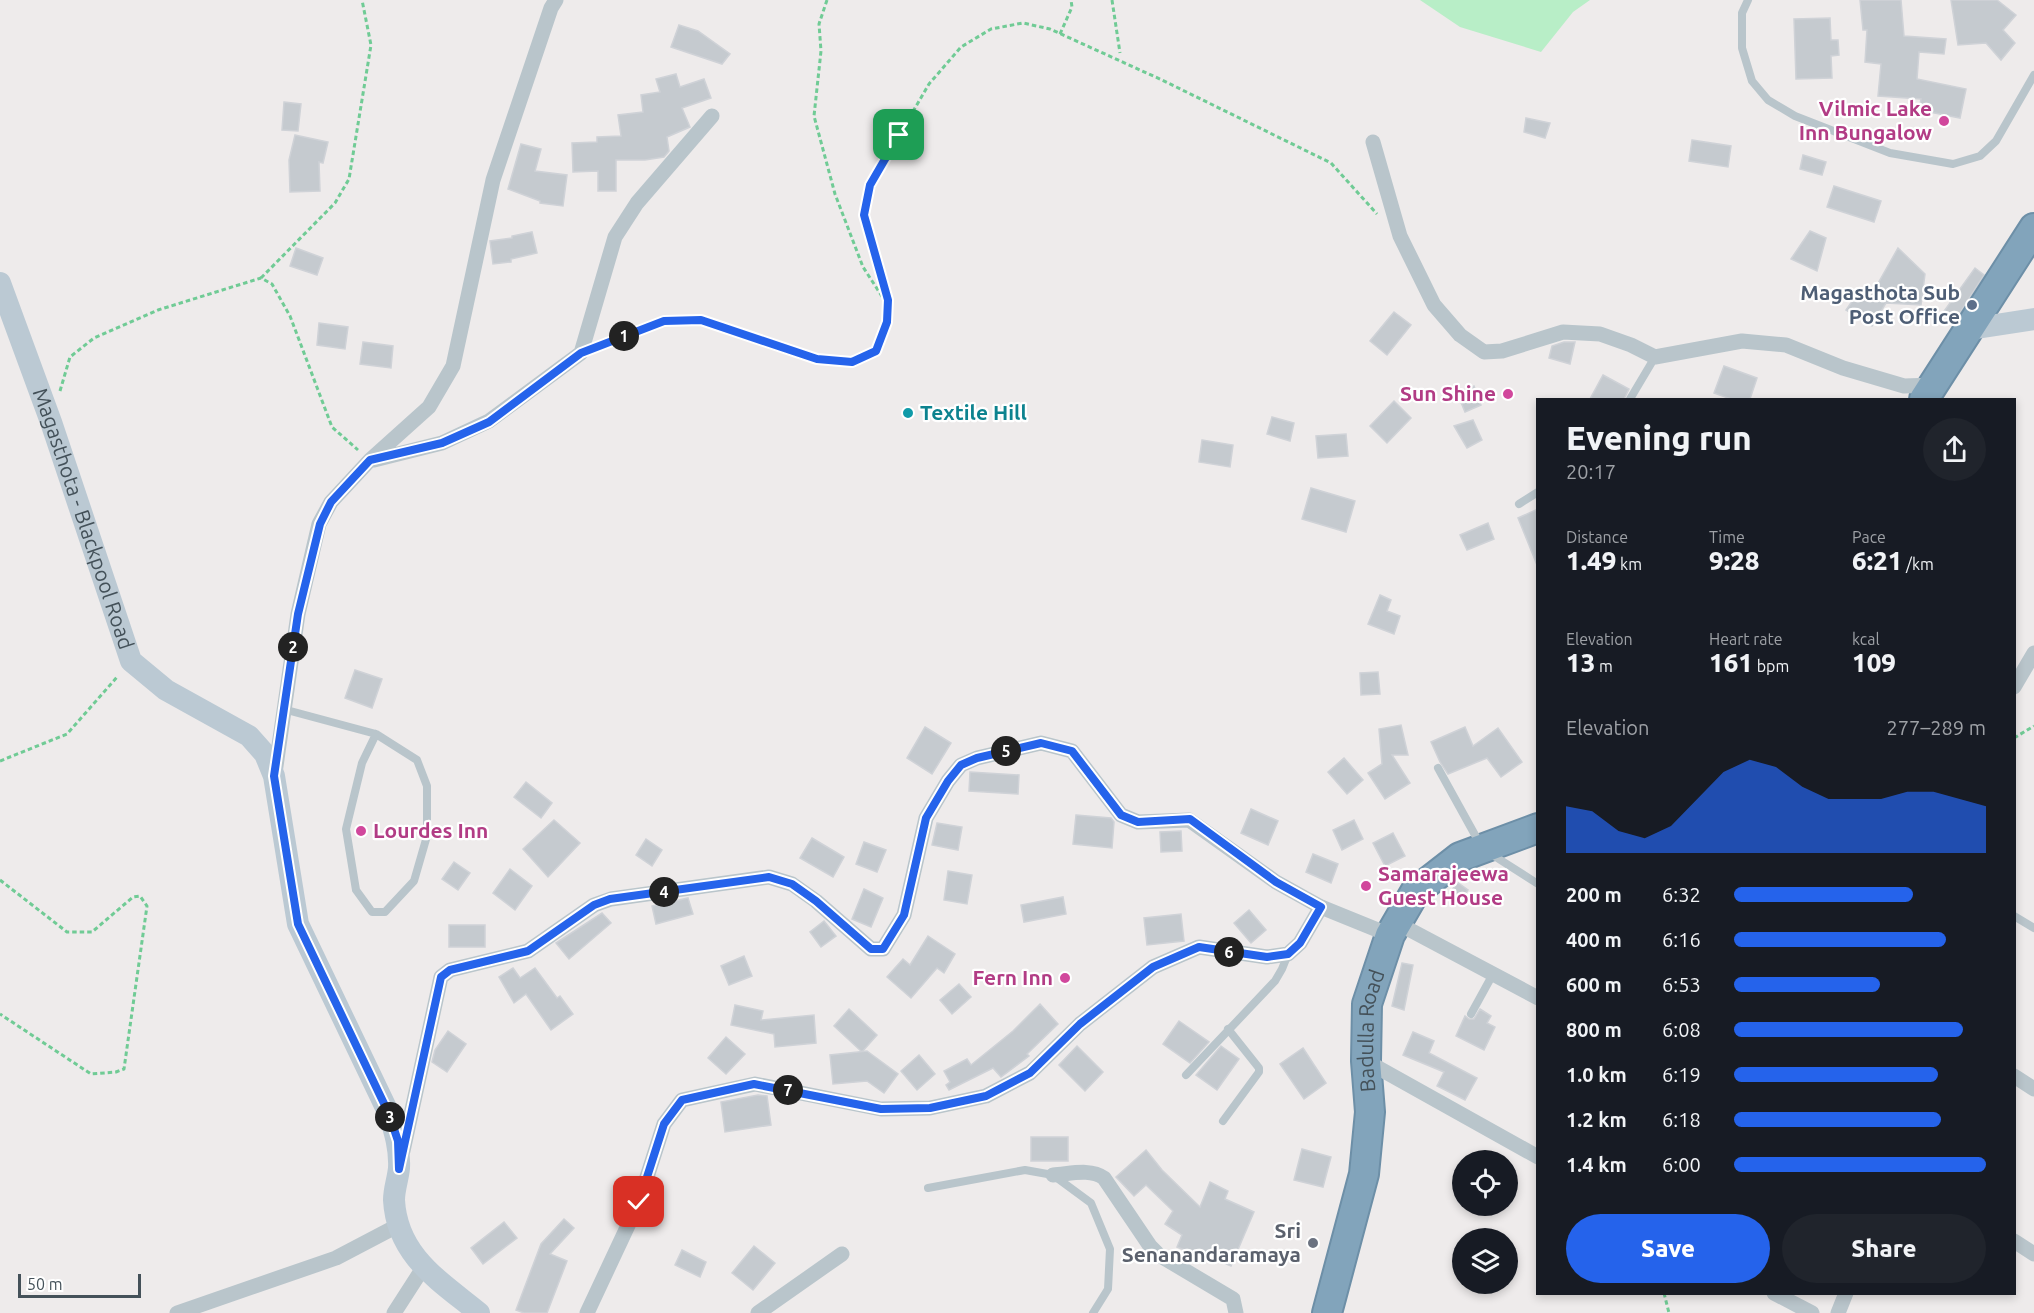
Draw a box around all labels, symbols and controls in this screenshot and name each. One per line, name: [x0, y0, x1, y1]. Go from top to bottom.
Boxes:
place label: Vilmic Lake Inn Bungalow: [1799, 96, 1933, 144]
pin: [873, 109, 924, 160]
marker: Vilmic Lake Inn Bungalow: [1937, 114, 1951, 128]
icon: arrive: [882, 118, 915, 151]
place label: Magasthota Sub Post Office: [1800, 280, 1960, 328]
marker: Magasthota Sub Post Office: [1965, 298, 1979, 312]
pin: 1: [609, 321, 639, 351]
text: 1: [619, 327, 629, 345]
place label: Sun Shine: [1400, 381, 1496, 405]
street label: Magasthota - Blackpool Road: [29, 385, 139, 652]
marker: Sun Shine: [1501, 387, 1515, 401]
place label: Textile Hill: [920, 400, 1027, 424]
marker: Textile Hill: [901, 406, 915, 420]
button: share: [1923, 418, 1986, 481]
text: Evening run: [1566, 419, 1752, 456]
text: 20:17: [1566, 460, 1616, 483]
text: Distance: [1566, 528, 1628, 546]
text: Time: [1709, 528, 1745, 546]
text: Pace: [1852, 528, 1886, 546]
text: 1.49: [1566, 546, 1616, 575]
text: 9:28: [1709, 546, 1759, 575]
text: 6:21: [1852, 546, 1902, 575]
text: km: [1616, 555, 1642, 573]
text: /km: [1902, 555, 1934, 573]
text: Elevation: [1566, 630, 1633, 648]
text: Heart rate: [1709, 630, 1783, 648]
text: kcal: [1852, 630, 1880, 648]
pin: 2: [278, 632, 308, 662]
text: 2: [288, 638, 298, 656]
text: 13: [1566, 648, 1595, 677]
text: 161: [1709, 648, 1753, 677]
text: 109: [1852, 648, 1896, 677]
text: m: [1595, 657, 1613, 675]
text: bpm: [1753, 657, 1789, 675]
text: Elevation: [1566, 716, 1649, 739]
text: 277–289 m: [1887, 716, 1986, 739]
pin: 5: [991, 736, 1021, 766]
text: 5: [1001, 742, 1011, 760]
place label: Lourdes Inn: [373, 818, 488, 842]
marker: Lourdes Inn: [354, 824, 368, 838]
place label: Samarajeewa Guest House: [1378, 861, 1509, 909]
pin: 4: [649, 877, 679, 907]
marker: Samarajeewa Guest House: [1359, 879, 1373, 893]
text: 4: [659, 883, 669, 901]
text: 200 m: [1566, 883, 1622, 906]
text: 6:32: [1662, 883, 1701, 906]
text: 400 m: [1566, 928, 1622, 951]
text: 6:16: [1662, 928, 1701, 951]
pin: 6: [1214, 937, 1244, 967]
text: 6: [1224, 943, 1234, 961]
place label: Fern Inn: [972, 965, 1053, 989]
street label: Badulla Road: [1353, 966, 1389, 1093]
marker: Fern Inn: [1058, 971, 1072, 985]
text: 600 m: [1566, 973, 1622, 996]
text: 6:53: [1662, 973, 1701, 996]
text: 800 m: [1566, 1018, 1622, 1041]
text: 6:08: [1662, 1018, 1701, 1041]
text: 1.0 km: [1566, 1063, 1627, 1086]
text: 6:19: [1662, 1063, 1701, 1086]
pin: 7: [773, 1075, 803, 1105]
text: 7: [783, 1081, 793, 1099]
pin: 3: [375, 1102, 405, 1132]
text: 3: [385, 1108, 395, 1126]
text: 1.2 km: [1566, 1108, 1627, 1131]
text: 6:18: [1662, 1108, 1701, 1131]
map controls: [1452, 1150, 1518, 1294]
button: locate: [1452, 1150, 1518, 1216]
text: 1.4 km: [1566, 1153, 1627, 1176]
text: 6:00: [1662, 1153, 1701, 1176]
pin: [613, 1176, 664, 1227]
icon: check: [622, 1185, 655, 1218]
button: Save: [1566, 1214, 1770, 1283]
button: Share: [1782, 1214, 1986, 1283]
place label: Sri Senanandaramaya: [1122, 1218, 1301, 1266]
button: layers: [1452, 1228, 1518, 1294]
marker: Sri Senanandaramaya: [1306, 1236, 1320, 1250]
scale bar: [18, 1271, 141, 1298]
text: 50 m: [27, 1275, 63, 1293]

